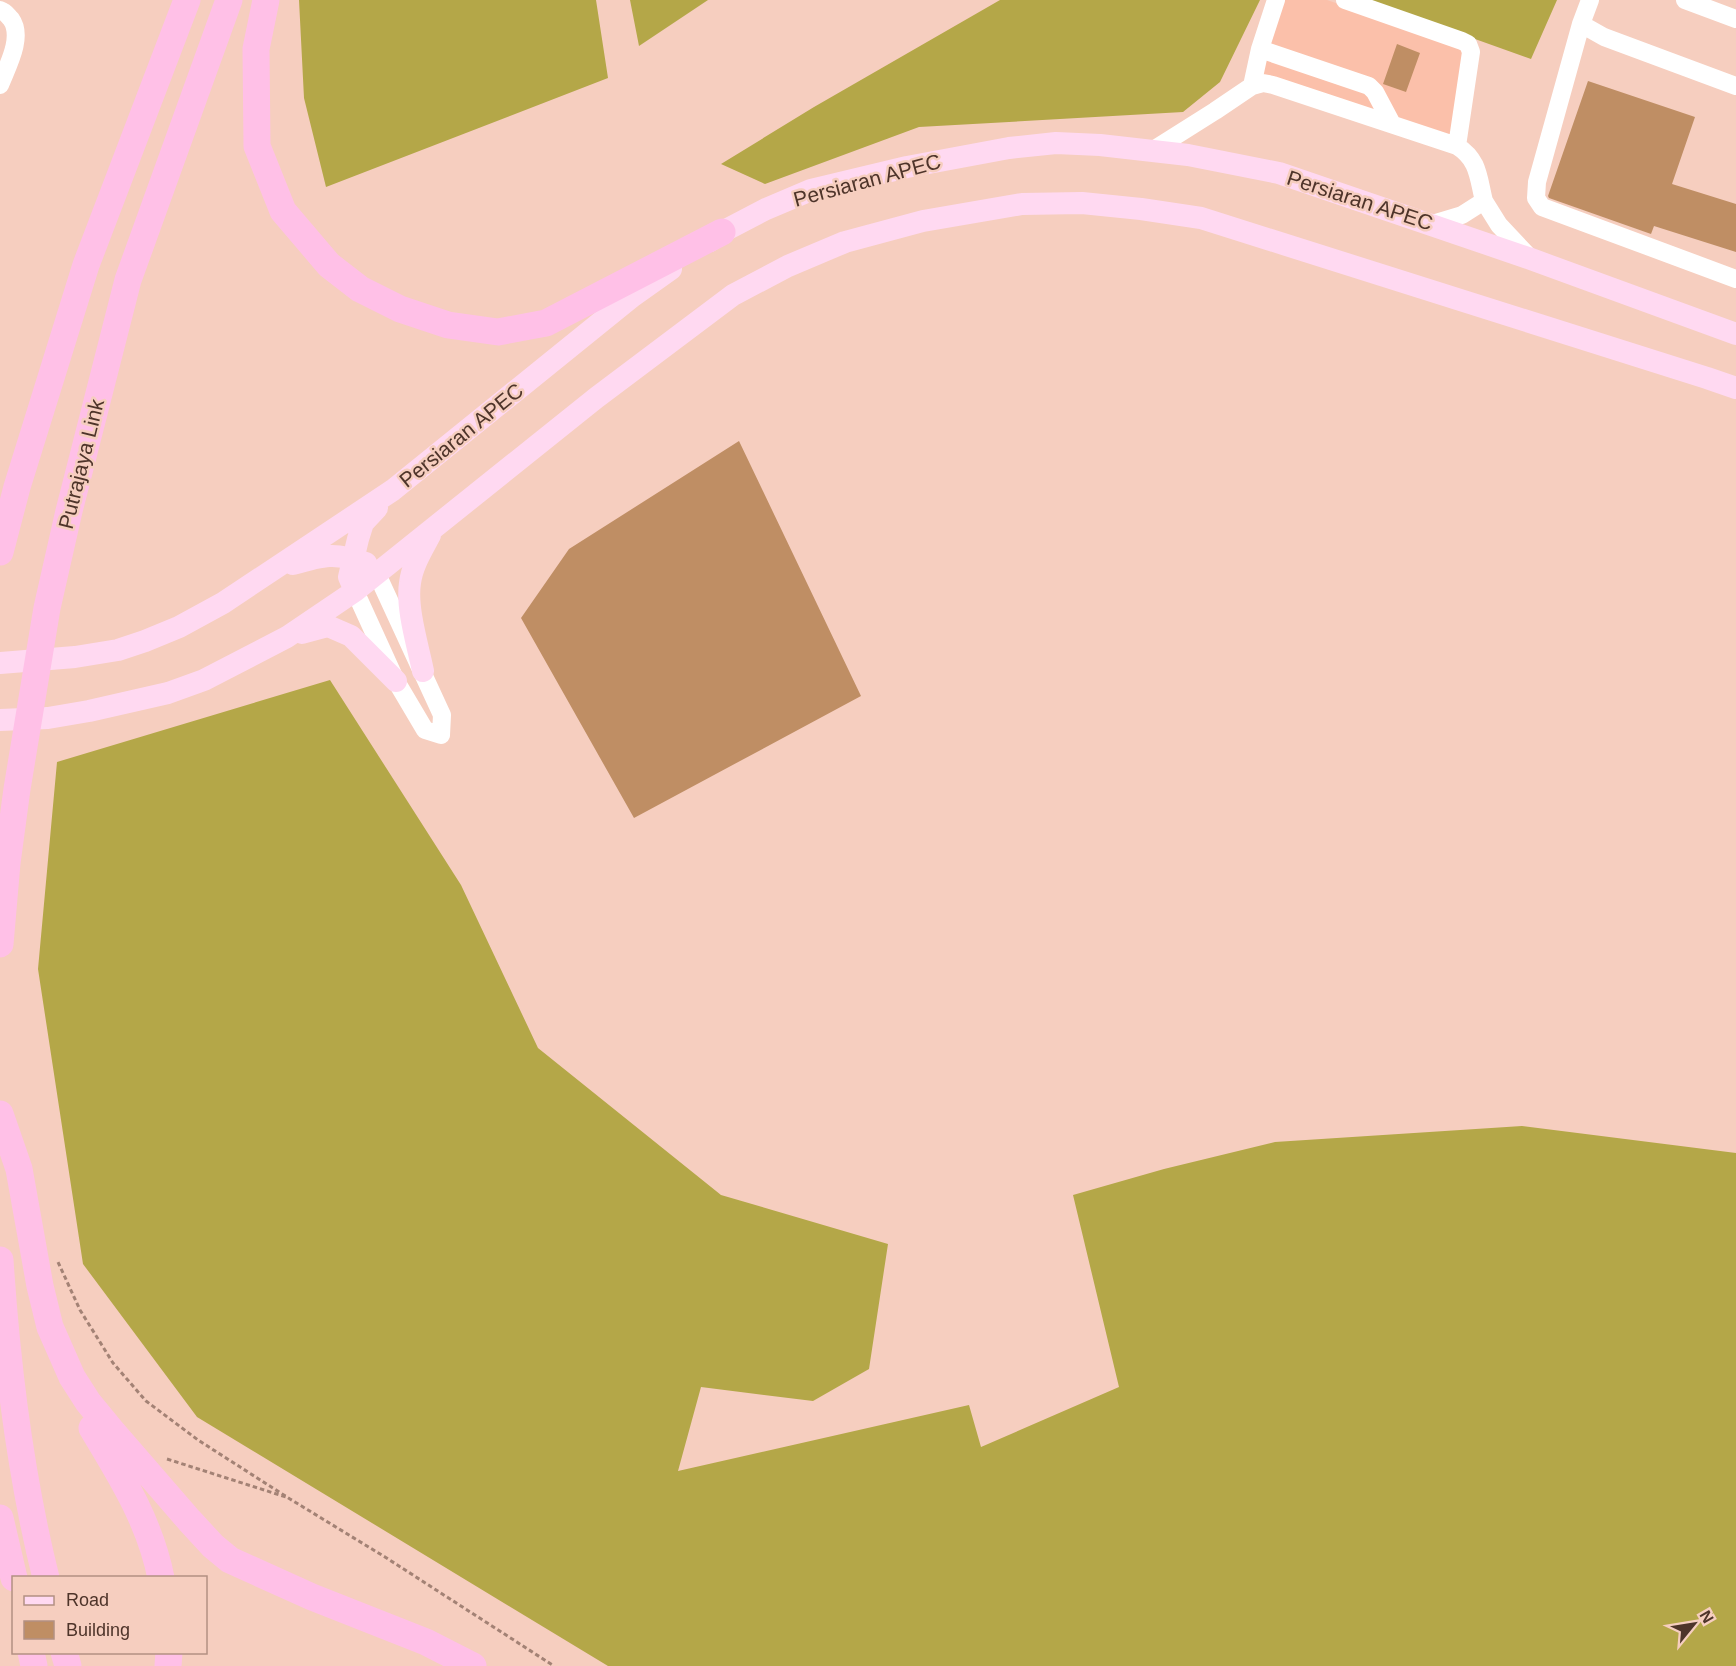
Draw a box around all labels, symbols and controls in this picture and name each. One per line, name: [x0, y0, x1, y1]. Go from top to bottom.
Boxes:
street label: Persiaran APEC: [791, 149, 943, 211]
street label: Persiaran APEC: [1284, 166, 1436, 234]
street label: Persiaran APEC: [395, 378, 527, 492]
street label: Putrajaya Link: [54, 396, 108, 531]
legend: [12, 1576, 207, 1654]
text: Road: [66, 1590, 109, 1610]
north arrow: [1664, 1594, 1724, 1654]
text: N: [1696, 1607, 1717, 1626]
text: Building: [66, 1620, 130, 1640]

